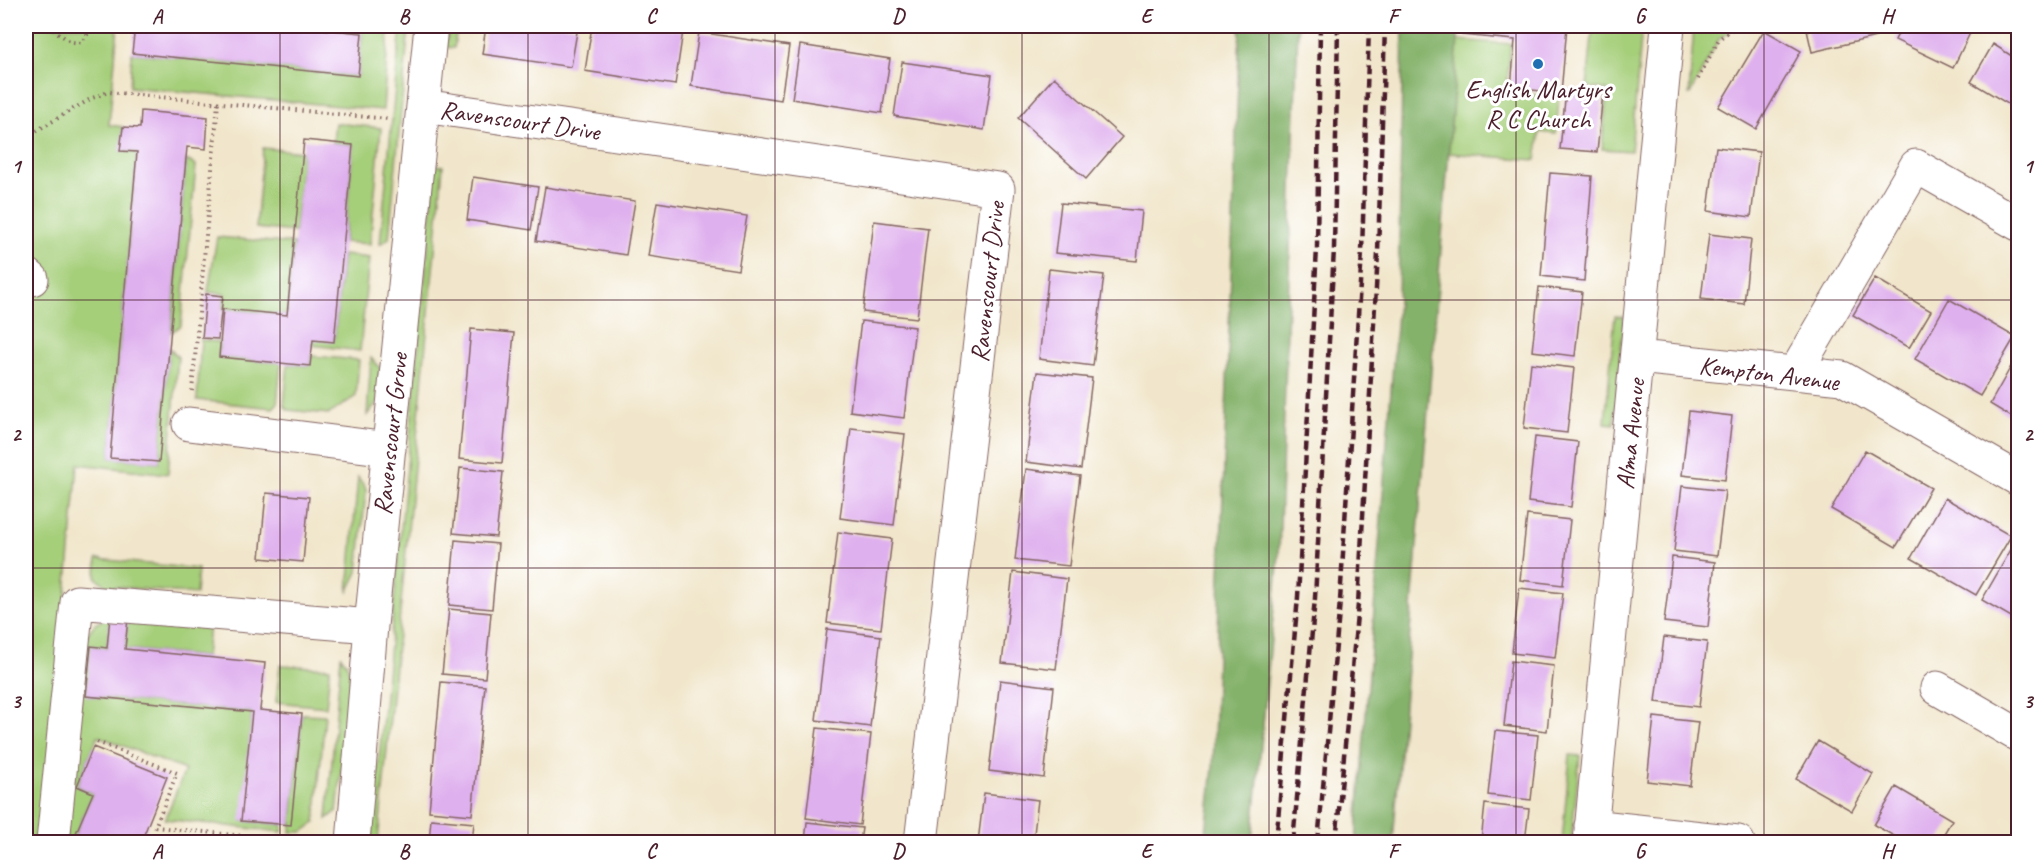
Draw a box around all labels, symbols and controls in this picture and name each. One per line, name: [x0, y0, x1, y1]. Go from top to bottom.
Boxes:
text: A: [152, 4, 164, 29]
text: B: [399, 4, 411, 29]
text: C: [646, 4, 658, 29]
text: D: [892, 4, 906, 29]
text: E: [1141, 4, 1155, 29]
text: F: [1388, 4, 1402, 29]
text: G: [1635, 4, 1648, 29]
text: H: [1881, 4, 1896, 29]
marker: English Martyrs R C Church: [1531, 57, 1545, 71]
place label: English Martyrs R C Church: [1465, 73, 1613, 136]
street label: Ravenscourt Drive: [438, 93, 603, 148]
text: 1: [12, 154, 23, 179]
text: 1: [2024, 154, 2035, 179]
street label: Ravenscourt Drive: [963, 199, 1012, 364]
street label: Kempton Avenue: [1697, 349, 1842, 399]
street label: Ravenscourt Grove: [366, 350, 416, 517]
street label: Alma Avenue: [1608, 375, 1653, 491]
text: 2: [12, 422, 23, 447]
text: 2: [2024, 422, 2035, 447]
text: 3: [12, 689, 23, 714]
text: 3: [2024, 689, 2035, 714]
text: A: [152, 839, 164, 864]
text: B: [399, 839, 411, 864]
text: C: [646, 839, 658, 864]
text: D: [892, 839, 906, 864]
text: E: [1141, 839, 1155, 864]
text: F: [1388, 839, 1402, 864]
text: G: [1635, 839, 1648, 864]
text: H: [1881, 839, 1896, 864]

